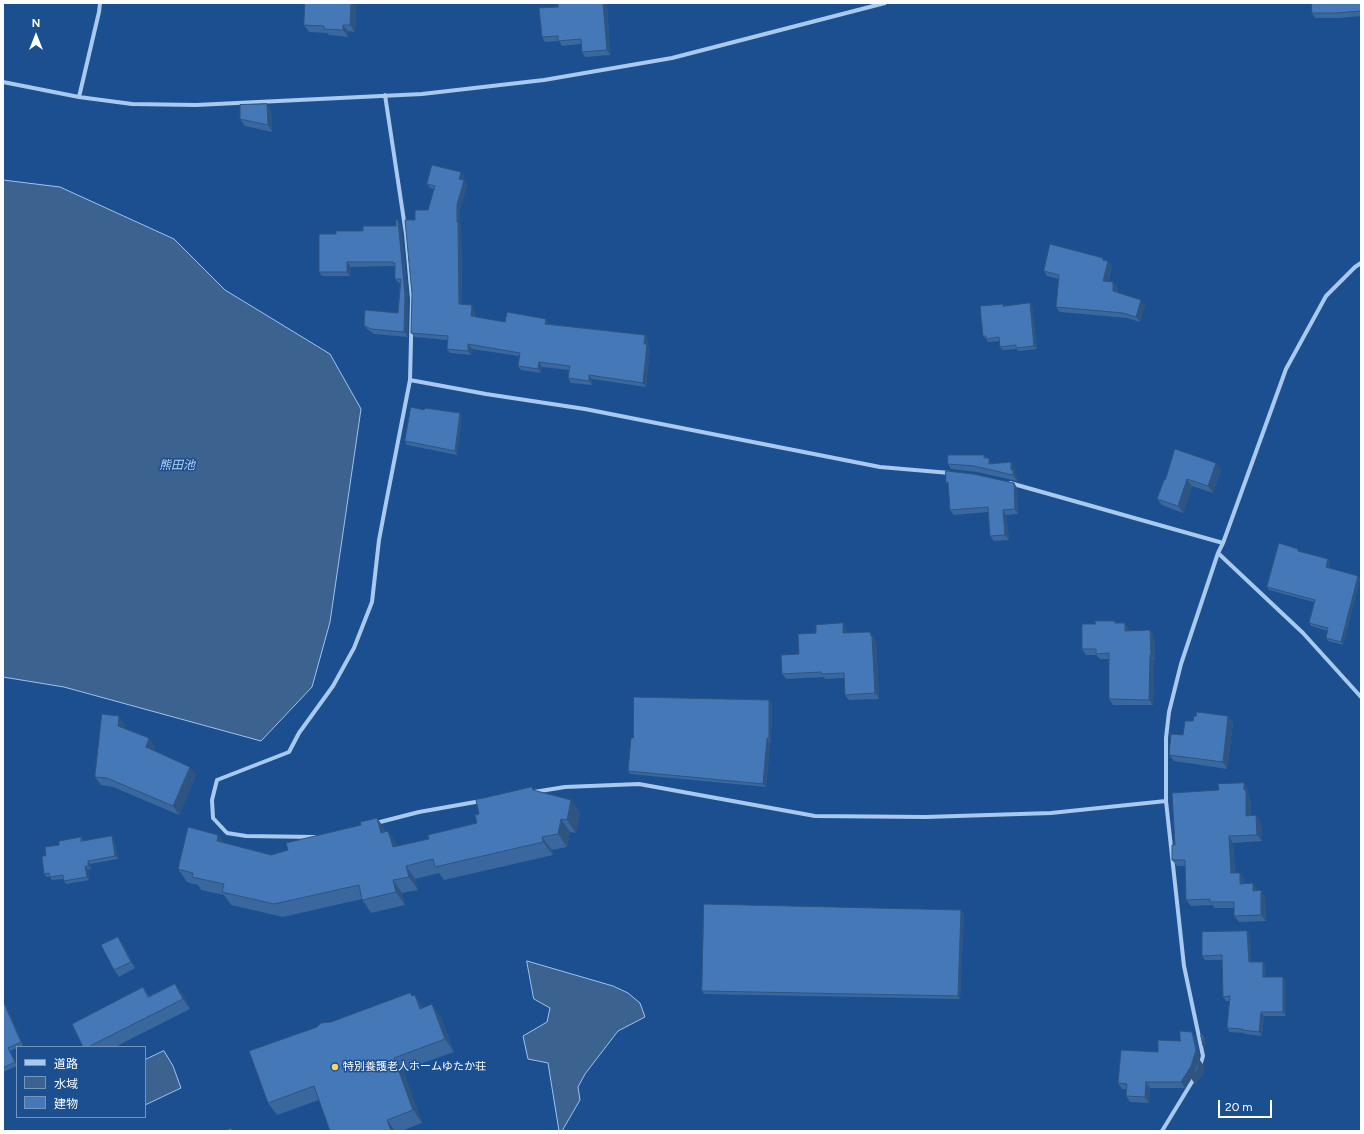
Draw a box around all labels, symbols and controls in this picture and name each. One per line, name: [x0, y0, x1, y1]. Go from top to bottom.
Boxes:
north arrow: [16, 16, 56, 56]
text: N: [32, 17, 40, 30]
water label: 熊田池: [159, 458, 195, 472]
legend: [16, 1046, 146, 1118]
text: 道路: [54, 1057, 78, 1071]
place label: 特別養護老人ホームゆたか荘: [343, 1060, 486, 1074]
marker: 特別養護老人ホームゆたか荘: [330, 1062, 340, 1072]
text: 水域: [54, 1077, 78, 1091]
scale bar: [1220, 1092, 1274, 1118]
text: 建物: [54, 1097, 78, 1111]
text: 20 m: [1225, 1100, 1253, 1114]

